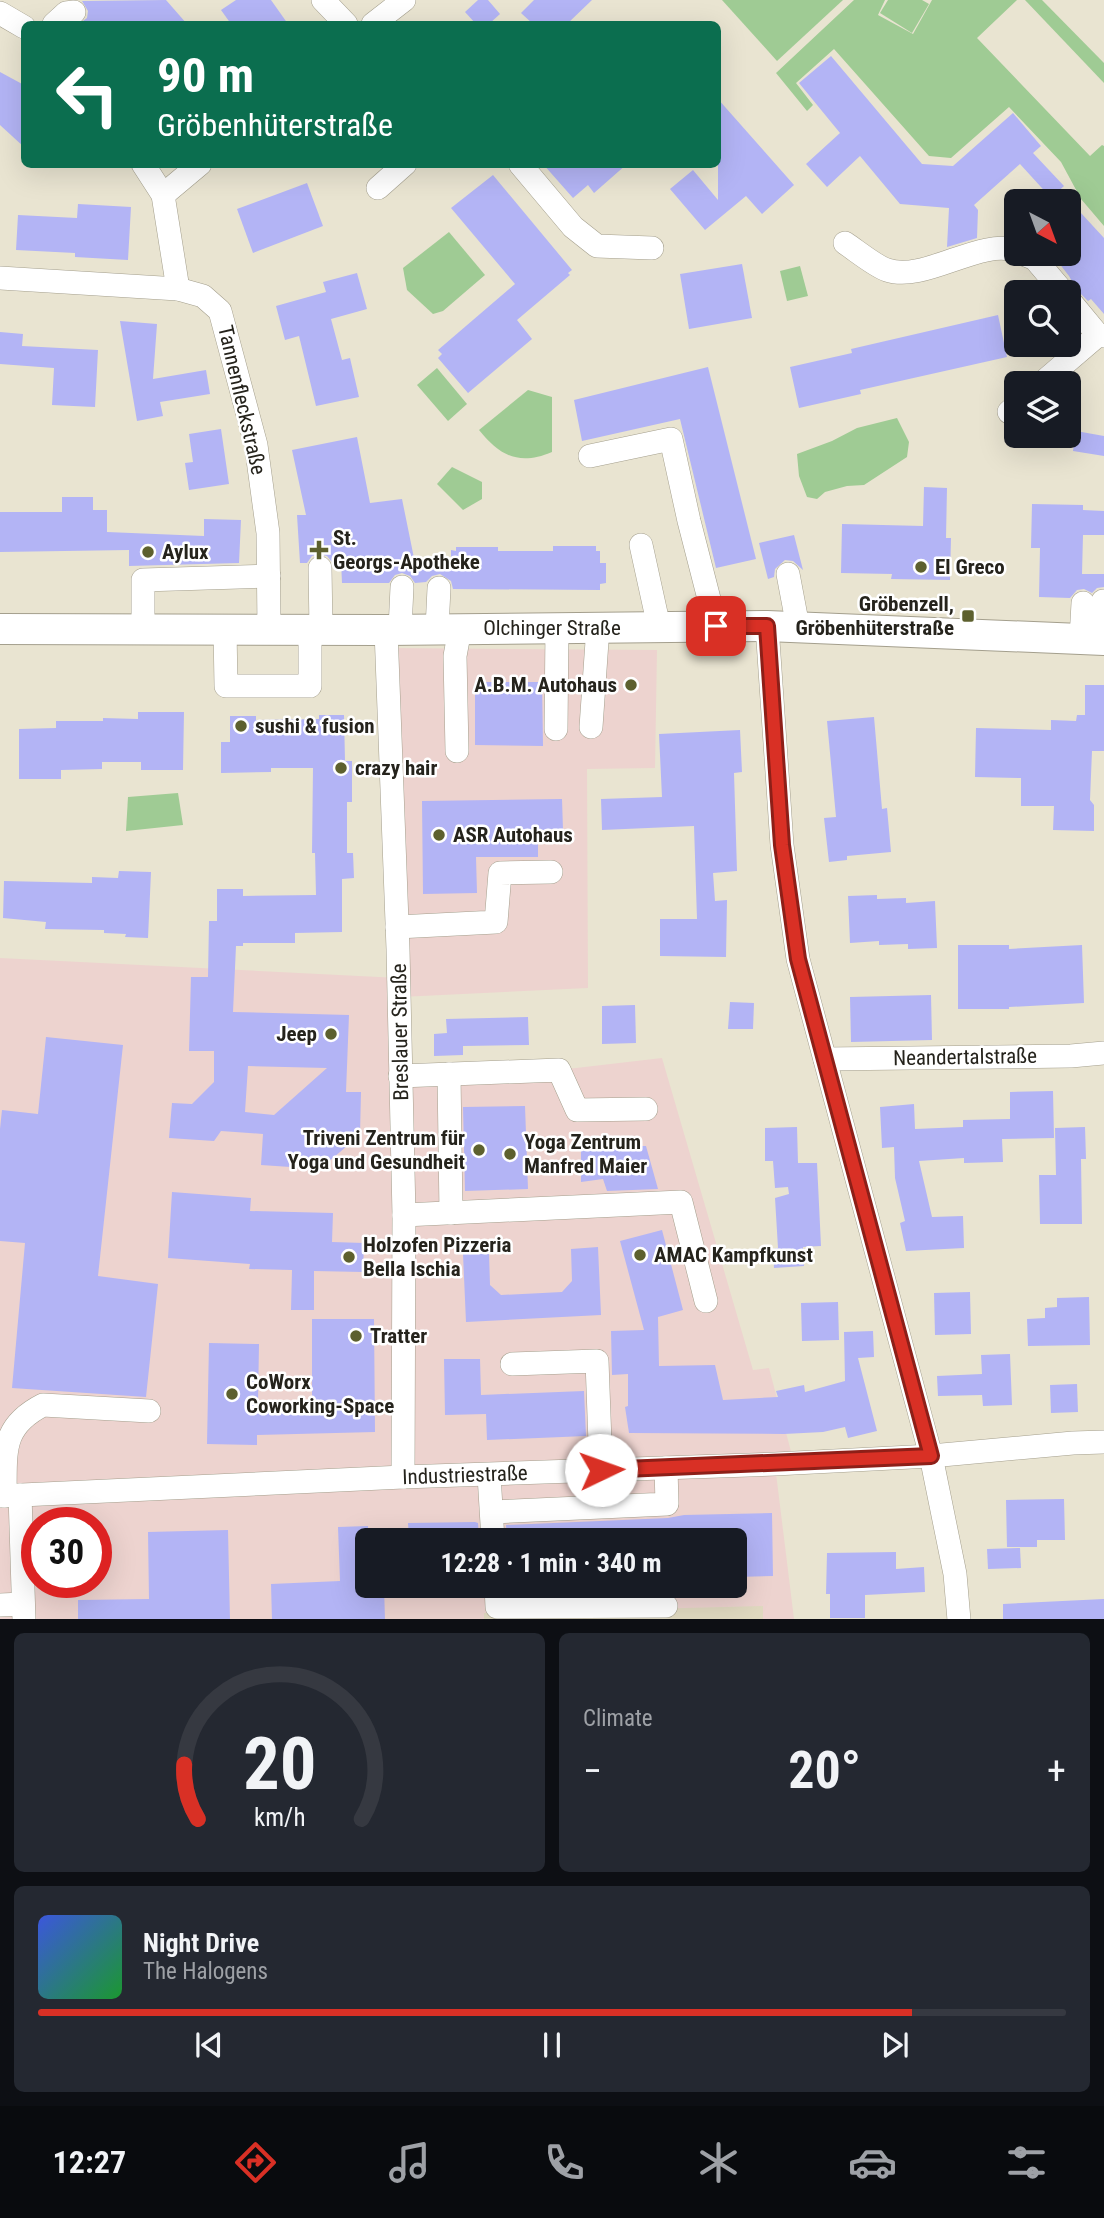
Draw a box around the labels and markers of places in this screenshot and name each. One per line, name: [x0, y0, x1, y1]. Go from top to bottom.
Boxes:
place label: St. Georgs-Apotheke: [333, 526, 480, 574]
place label: Aylux: [162, 540, 209, 564]
marker: St. Georgs-Apotheke: [311, 542, 327, 558]
marker: Aylux: [140, 544, 156, 560]
place label: El Greco: [935, 555, 1005, 579]
marker: El Greco: [913, 559, 929, 575]
place label: Gröbenzell, Gröbenhüterstraße: [796, 592, 954, 640]
pin: [686, 596, 746, 656]
marker: Gröbenzell, Gröbenhüterstraße: [960, 608, 976, 624]
place label: A.B.M. Autohaus: [474, 673, 617, 697]
marker: A.B.M. Autohaus: [623, 677, 639, 693]
place label: sushi & fusion: [255, 714, 375, 738]
marker: sushi & fusion: [233, 718, 249, 734]
place label: crazy hair: [355, 756, 437, 780]
marker: crazy hair: [333, 760, 349, 776]
place label: ASR Autohaus: [453, 823, 573, 847]
marker: ASR Autohaus: [431, 827, 447, 843]
place label: Jeep: [276, 1022, 317, 1046]
marker: Jeep: [323, 1026, 339, 1042]
place label: Triveni Zentrum für Yoga und Gesundheit: [288, 1126, 465, 1174]
place label: Yoga Zentrum Manfred Maier: [524, 1130, 647, 1178]
marker: Triveni Zentrum für Yoga und Gesundheit: [471, 1142, 487, 1158]
marker: Yoga Zentrum Manfred Maier: [502, 1146, 518, 1162]
place label: Holzofen Pizzeria Bella Ischia: [363, 1233, 512, 1281]
place label: AMAC Kampfkunst: [654, 1243, 813, 1267]
marker: AMAC Kampfkunst: [632, 1247, 648, 1263]
marker: Holzofen Pizzeria Bella Ischia: [341, 1249, 357, 1265]
place label: Tratter: [370, 1324, 427, 1348]
marker: Tratter: [348, 1328, 364, 1344]
place label: CoWorx Coworking-Space: [246, 1370, 394, 1418]
marker: CoWorx Coworking-Space: [224, 1386, 240, 1402]

